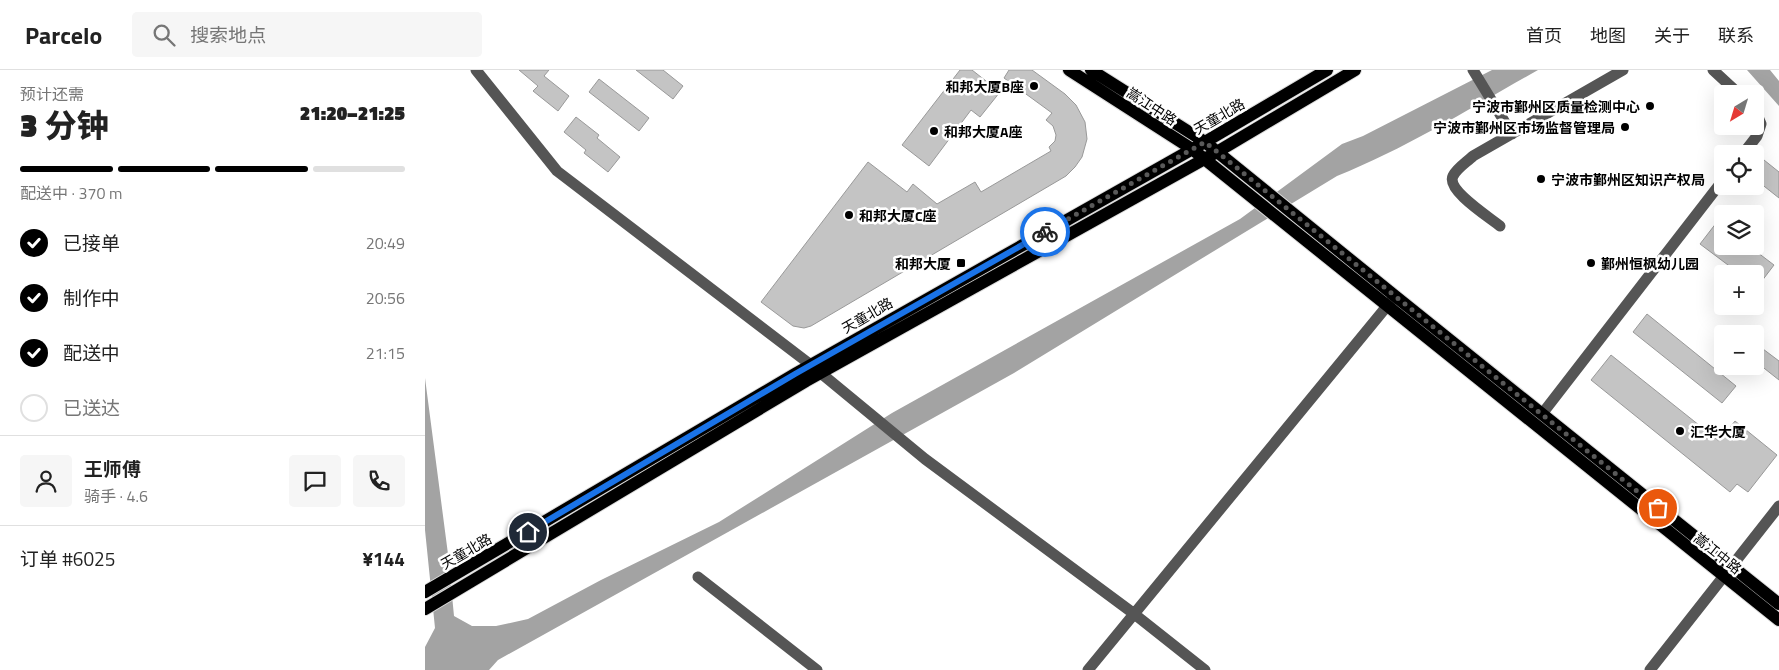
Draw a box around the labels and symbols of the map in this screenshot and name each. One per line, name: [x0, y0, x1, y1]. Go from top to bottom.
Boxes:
place label: 和邦大厦B座: [945, 76, 1024, 97]
marker: 和邦大厦B座: [1028, 80, 1040, 92]
street label: 嵩江中路: [1123, 82, 1181, 130]
north arrow: [1714, 85, 1764, 135]
street label: 天童北路: [1190, 93, 1248, 139]
place label: 宁波市鄞州区质量检测中心: [1472, 96, 1640, 117]
marker: 宁波市鄞州区质量检测中心: [1644, 100, 1656, 112]
place label: 宁波市鄞州区市场监督管理局: [1433, 117, 1615, 138]
place label: 和邦大厦A座: [944, 121, 1022, 142]
marker: 宁波市鄞州区市场监督管理局: [1619, 121, 1631, 133]
marker: 和邦大厦A座: [928, 125, 940, 137]
place label: 宁波市鄞州区知识产权局: [1551, 169, 1705, 190]
marker: 宁波市鄞州区知识产权局: [1535, 173, 1547, 185]
place label: 和邦大厦C座: [859, 205, 937, 226]
courier: [1020, 207, 1070, 257]
marker: 和邦大厦C座: [843, 209, 855, 221]
place label: 和邦大厦: [895, 253, 951, 274]
place label: 鄞州恒枫幼儿园: [1601, 253, 1699, 274]
marker: 和邦大厦: [955, 257, 967, 269]
marker: 鄞州恒枫幼儿园: [1585, 257, 1597, 269]
street label: 天童北路: [838, 292, 896, 338]
place label: 汇华大厦: [1690, 421, 1746, 442]
marker: 汇华大厦: [1674, 425, 1686, 437]
pin: [1637, 487, 1679, 529]
pin: [507, 511, 549, 553]
street label: 嵩江中路: [1690, 527, 1746, 579]
street label: 天童北路: [437, 528, 495, 574]

